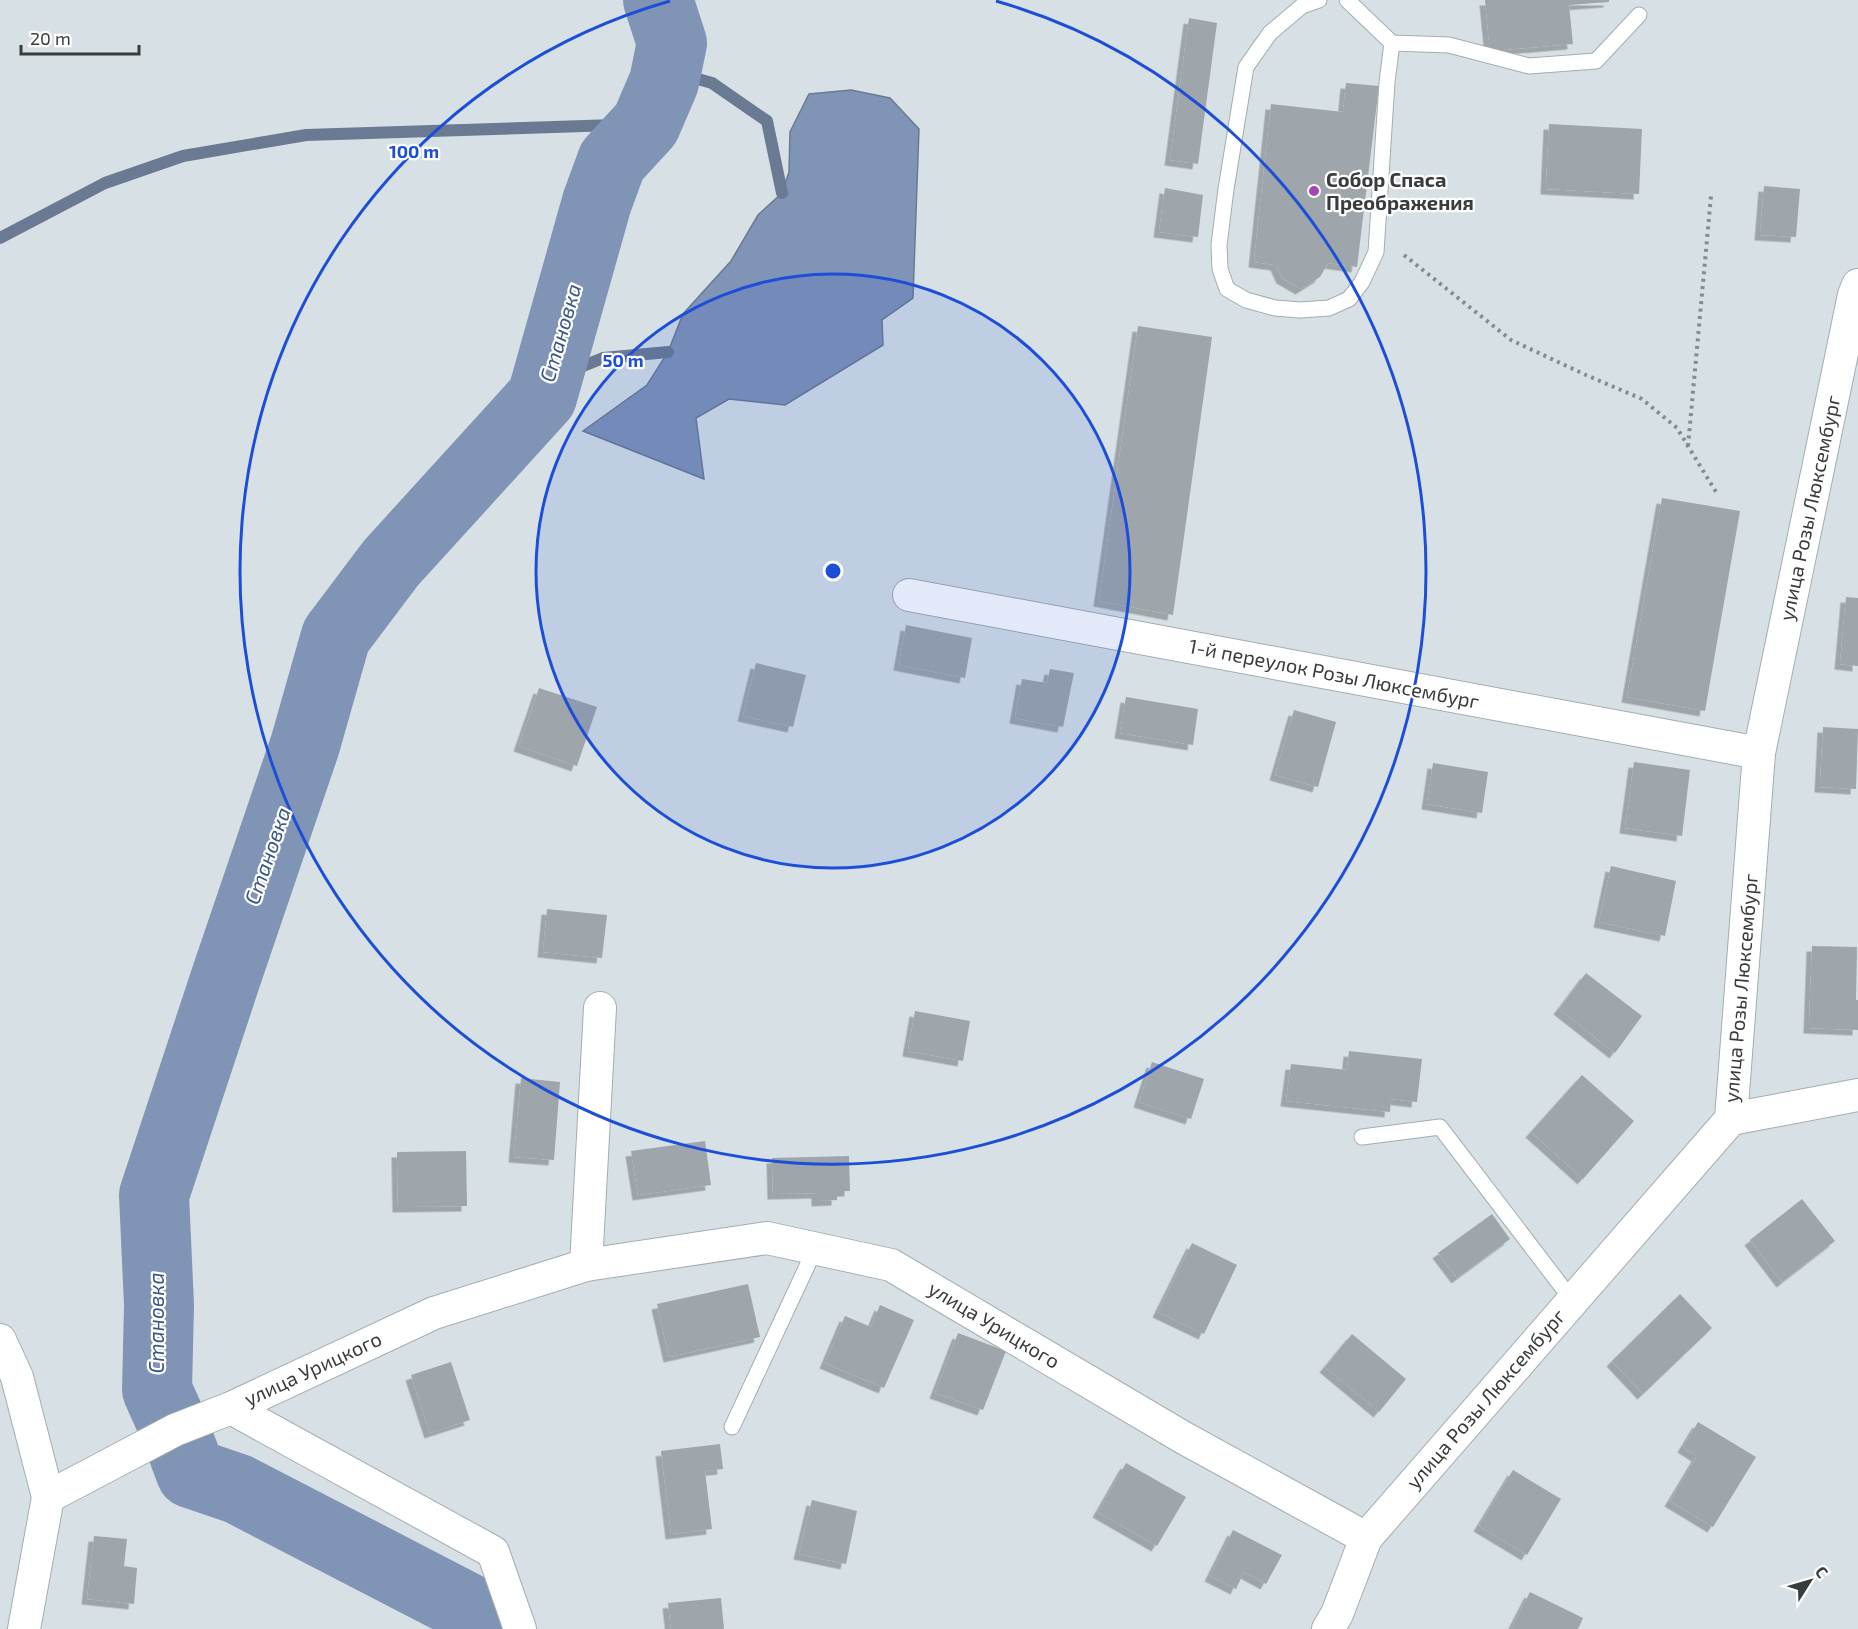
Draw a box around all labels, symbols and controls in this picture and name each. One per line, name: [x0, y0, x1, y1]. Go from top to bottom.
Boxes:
scale bar: [21, 18, 140, 56]
text: 20 m: [30, 27, 71, 49]
text: 100 m: [389, 140, 439, 162]
place label: Собор Спаса Преображения: [1326, 167, 1474, 214]
marker: Собор Спаса Преображения: [1307, 184, 1321, 198]
water label: Становка: [534, 281, 586, 385]
text: 50 m: [602, 349, 644, 371]
street label: улица Розы Люксембург: [1773, 393, 1846, 623]
centre of rings: [823, 561, 843, 581]
street label: 1-й переулок Розы Люксембург: [1187, 633, 1481, 714]
water label: Становка: [238, 804, 295, 907]
street label: улица Розы Люксембург: [1718, 872, 1763, 1104]
water label: Становка: [143, 1272, 168, 1374]
street label: улица Урицкого: [924, 1276, 1064, 1374]
street label: улица Розы Люксембург: [1401, 1304, 1571, 1494]
street label: улица Урицкого: [240, 1326, 386, 1411]
north arrow: [1780, 1551, 1840, 1611]
text: С: [1812, 1562, 1833, 1581]

